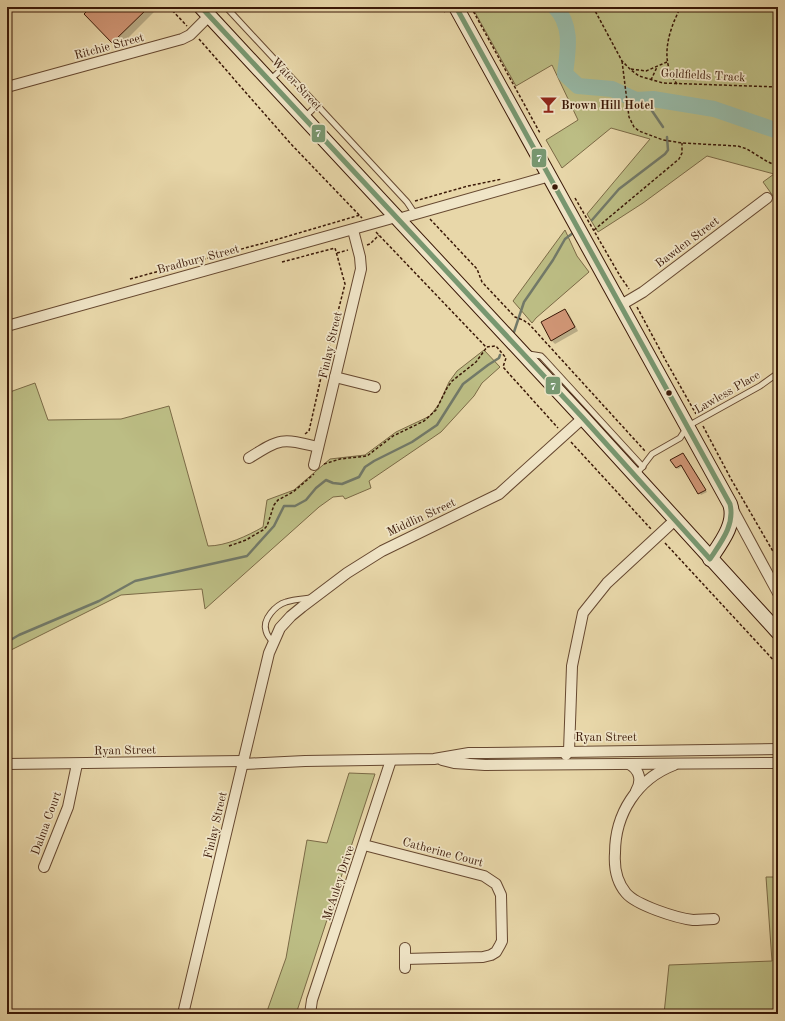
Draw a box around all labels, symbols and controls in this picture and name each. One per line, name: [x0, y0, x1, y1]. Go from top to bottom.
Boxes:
street label: Ritchie Street: [73, 32, 145, 62]
street label: Water Street: [269, 56, 324, 113]
street label: Goldfields Track: [660, 68, 746, 84]
bar icon: Brown Hill Hotel: [538, 95, 558, 115]
place label: Brown Hill Hotel: [561, 100, 654, 112]
line badge: 7: [311, 124, 326, 143]
text: 7: [315, 129, 321, 140]
line badge: 7: [531, 148, 547, 168]
text: 7: [536, 154, 542, 165]
unlabelled marker: [550, 182, 560, 192]
street label: Bawden Street: [654, 215, 722, 270]
street label: Bradbury Street: [156, 243, 241, 277]
street label: Finlay Street: [317, 311, 345, 380]
street label: Lawless Place: [693, 369, 763, 416]
line badge: 7: [545, 376, 561, 395]
text: 7: [550, 382, 556, 393]
unlabelled marker: [664, 388, 674, 398]
street label: Middlin Street: [385, 497, 457, 539]
street label: Ryan Street: [575, 732, 637, 744]
street label: Ryan Street: [94, 744, 156, 758]
street label: Dalma Court: [30, 790, 64, 857]
street label: Finlay Street: [202, 791, 230, 860]
street label: Catherine Court: [401, 836, 485, 870]
street label: McAuley Drive: [321, 844, 357, 922]

